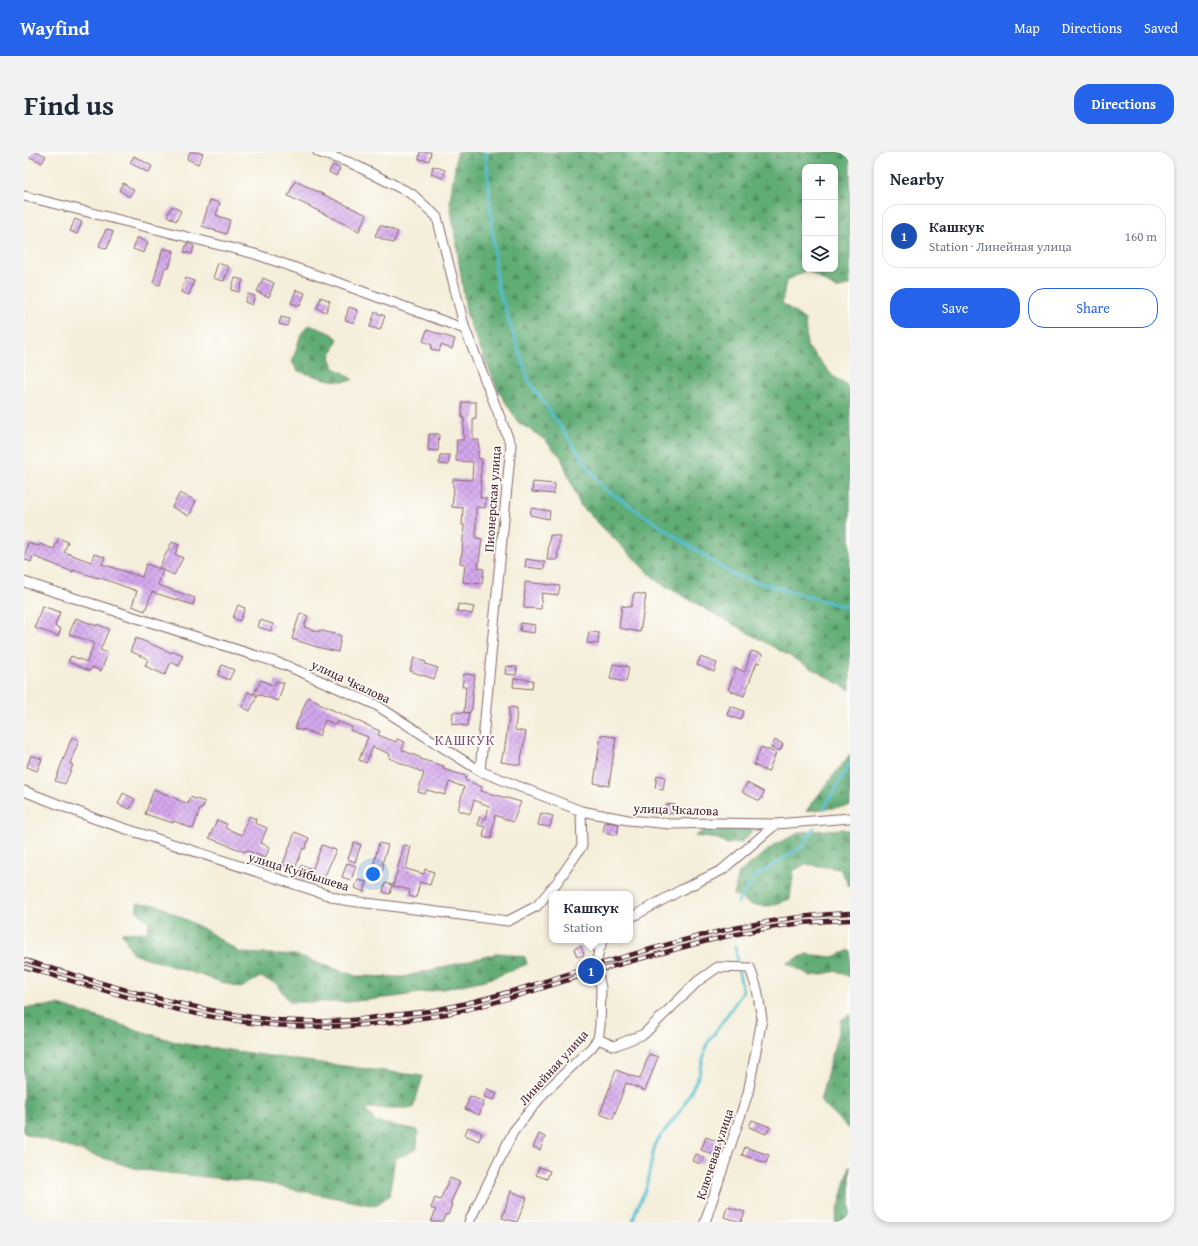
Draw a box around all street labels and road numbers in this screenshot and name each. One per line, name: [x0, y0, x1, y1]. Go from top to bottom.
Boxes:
street label: Пионерская улица: [479, 444, 506, 553]
street label: улица Чкалова: [307, 654, 394, 708]
street label: улица Чкалова: [632, 798, 720, 821]
street label: улица Куйбышева: [245, 847, 352, 896]
street label: Линейная улица: [514, 1025, 593, 1109]
street label: Ключевая улица: [691, 1105, 738, 1202]

